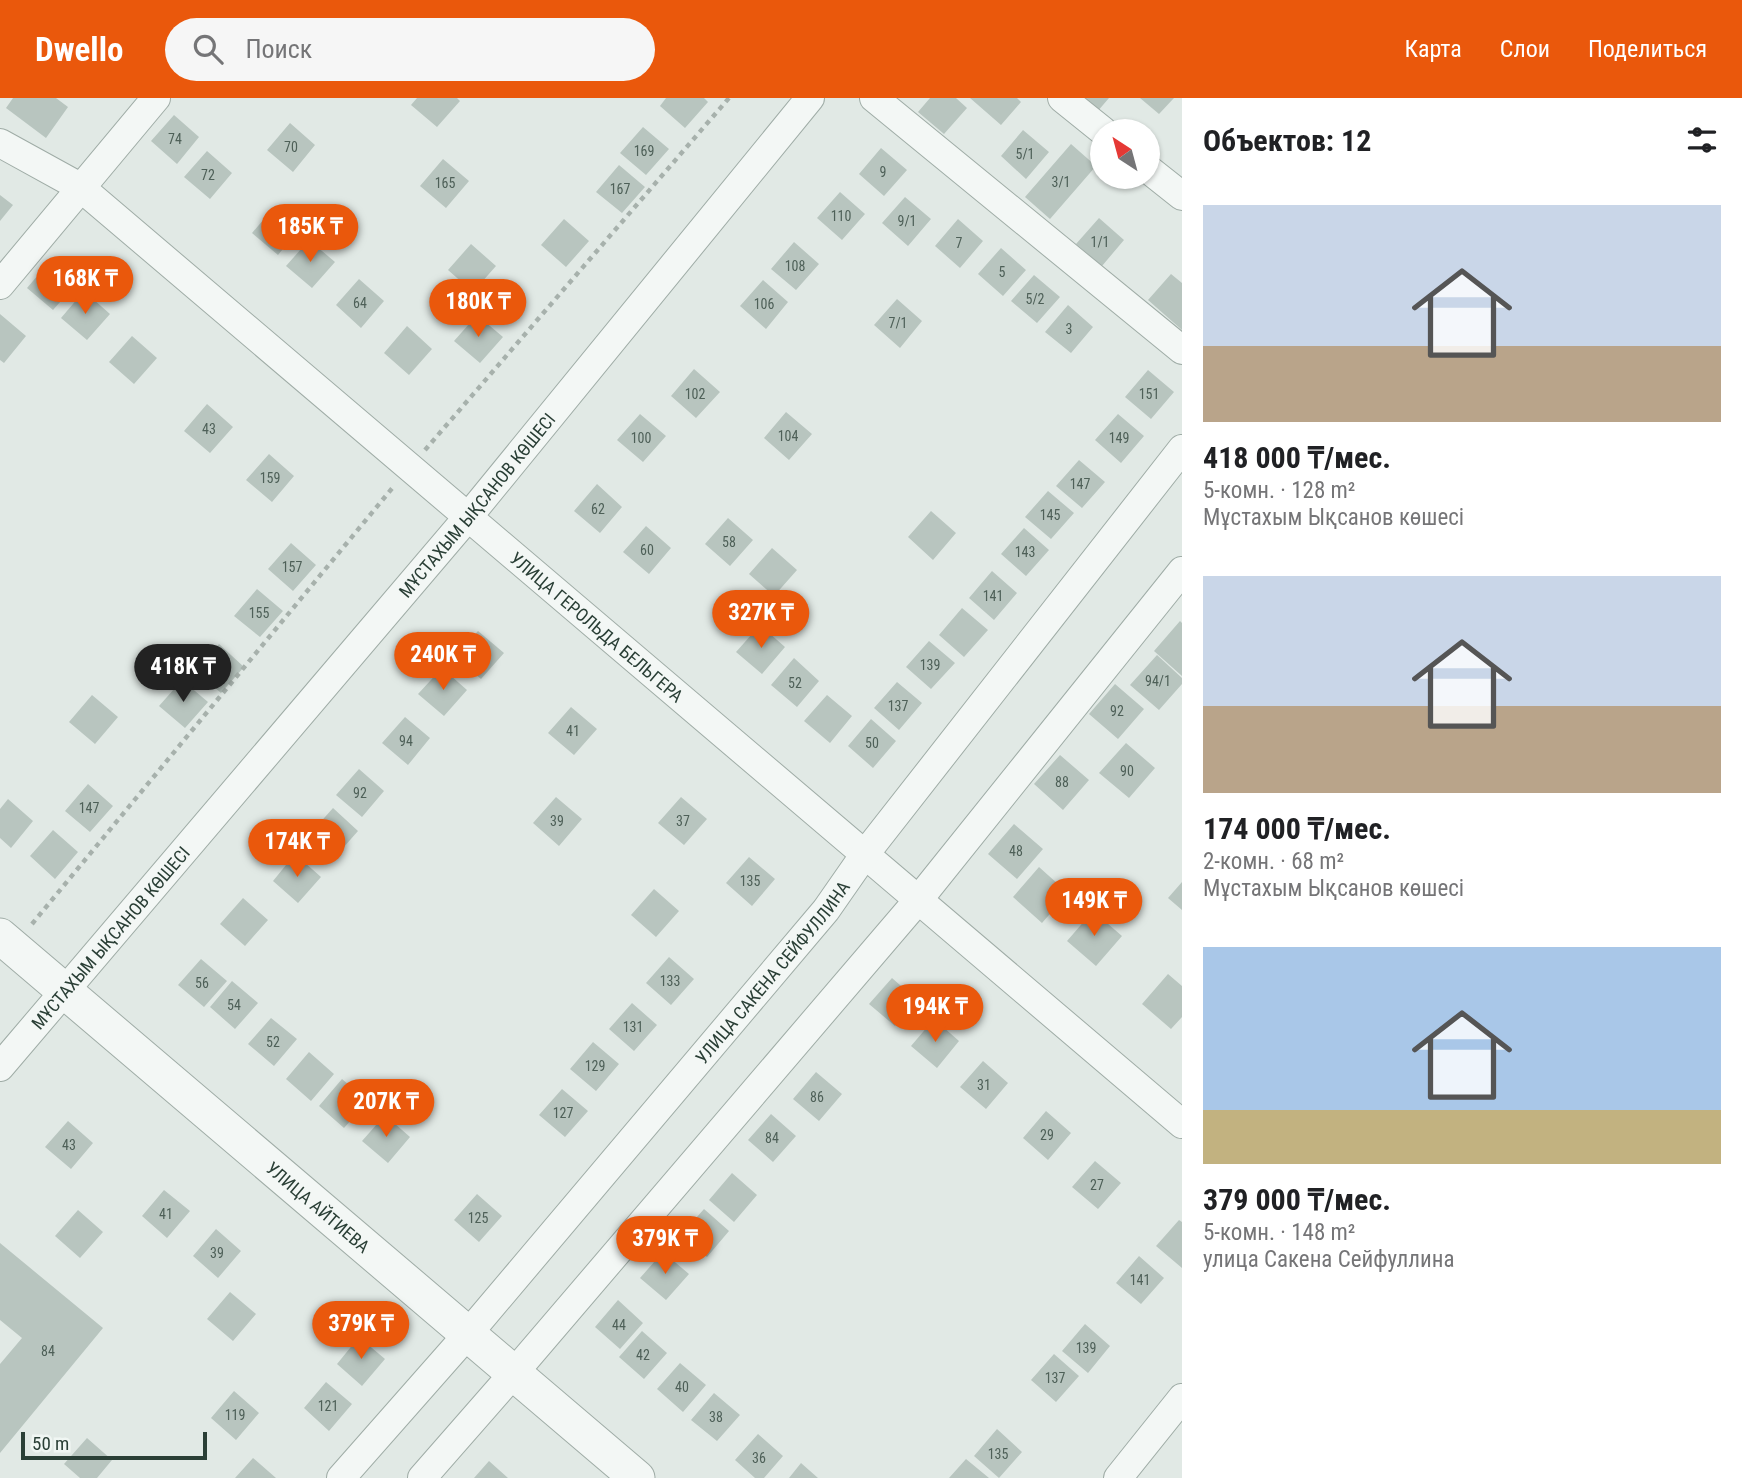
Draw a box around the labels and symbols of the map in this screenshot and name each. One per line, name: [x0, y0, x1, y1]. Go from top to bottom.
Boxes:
north arrow: [1090, 119, 1160, 189]
house number: 74: [168, 131, 182, 147]
house number: 70: [284, 139, 298, 155]
house number: 169: [634, 143, 654, 159]
house number: 5/1: [1015, 146, 1035, 162]
house number: 9: [880, 164, 886, 180]
house number: 72: [201, 167, 215, 183]
house number: 3/1: [1051, 174, 1071, 190]
house number: 165: [435, 175, 455, 191]
house number: 167: [610, 181, 630, 197]
pin: 185K ₸: [253, 204, 367, 264]
house number: 110: [831, 208, 851, 224]
house number: 9/1: [897, 213, 917, 229]
house number: 1/1: [1090, 234, 1110, 250]
house number: 7: [956, 235, 963, 251]
pin: 168K ₸: [28, 256, 142, 316]
house number: 108: [785, 258, 805, 274]
house number: 5: [999, 264, 1006, 280]
pin: 180K ₸: [421, 280, 535, 339]
house number: 5/2: [1025, 291, 1045, 307]
house number: 64: [353, 295, 367, 311]
house number: 106: [754, 296, 774, 312]
house number: 7/1: [888, 315, 908, 331]
house number: 3: [1066, 321, 1072, 337]
house number: 102: [685, 386, 705, 402]
house number: 151: [1139, 386, 1159, 402]
street label: МҰСТАХЫМ ЫҚСАНОВ КӨШЕСІ: [394, 409, 559, 601]
house number: 43: [202, 421, 216, 437]
house number: 104: [778, 428, 798, 444]
house number: 100: [631, 430, 651, 446]
house number: 149: [1109, 430, 1129, 446]
house number: 159: [260, 470, 280, 486]
house number: 147: [1070, 476, 1090, 492]
house number: 62: [591, 501, 605, 517]
house number: 145: [1040, 507, 1060, 523]
house number: 58: [722, 534, 736, 550]
house number: 60: [640, 542, 654, 558]
house number: 143: [1015, 544, 1035, 560]
street label: УЛИЦА ГЕРОЛЬДА БЕЛЬГЕРА: [506, 547, 688, 706]
house number: 157: [282, 559, 302, 575]
house number: 141: [983, 588, 1003, 604]
pin: 327K ₸: [704, 590, 818, 650]
house number: 155: [249, 605, 269, 621]
pin: 240K ₸: [386, 632, 500, 692]
pin: 418K ₸: [126, 644, 240, 704]
house number: 139: [920, 657, 940, 673]
house number: 94/1: [1145, 673, 1171, 689]
house number: 52: [788, 675, 802, 691]
house number: 137: [888, 698, 908, 714]
house number: 92: [1110, 703, 1124, 719]
house number: 41: [566, 723, 580, 739]
house number: 94: [399, 733, 413, 749]
house number: 50: [865, 735, 879, 751]
house number: 90: [1120, 763, 1134, 779]
house number: 88: [1055, 774, 1069, 790]
house number: 92: [353, 785, 367, 801]
house number: 147: [79, 800, 99, 816]
house number: 39: [550, 813, 564, 829]
house number: 37: [676, 813, 690, 829]
pin: 174K ₸: [240, 820, 354, 879]
street label: МҰСТАХЫМ ЫҚСАНОВ КӨШЕСІ: [27, 842, 194, 1033]
house number: 48: [1009, 843, 1023, 859]
house number: 135: [740, 873, 760, 889]
street label: УЛИЦА САКЕНА СЕЙФУЛЛИНА: [691, 876, 854, 1067]
pin: 149K ₸: [1037, 878, 1151, 938]
house number: 133: [660, 973, 680, 989]
house number: 56: [195, 975, 209, 991]
pin: 194K ₸: [878, 984, 992, 1044]
house number: 54: [227, 997, 241, 1013]
house number: 131: [623, 1019, 643, 1035]
house number: 52: [266, 1034, 280, 1050]
house number: 129: [585, 1058, 605, 1074]
house number: 31: [977, 1077, 991, 1093]
pin: 207K ₸: [329, 1080, 443, 1139]
house number: 86: [810, 1089, 824, 1105]
house number: 127: [553, 1105, 573, 1121]
house number: 29: [1040, 1127, 1054, 1143]
house number: 84: [765, 1130, 779, 1146]
house number: 43: [62, 1137, 76, 1153]
street label: УЛИЦА АЙТИЕВА: [262, 1157, 375, 1257]
house number: 27: [1090, 1177, 1104, 1193]
house number: 41: [159, 1206, 173, 1222]
house number: 125: [468, 1210, 488, 1226]
pin: 379K ₸: [608, 1216, 722, 1276]
house number: 39: [210, 1245, 224, 1261]
house number: 141: [1130, 1272, 1150, 1288]
pin: 379K ₸: [304, 1302, 418, 1361]
house number: 44: [612, 1317, 626, 1333]
house number: 139: [1076, 1340, 1096, 1356]
house number: 84: [41, 1343, 55, 1359]
house number: 42: [636, 1347, 650, 1363]
house number: 137: [1045, 1370, 1065, 1386]
house number: 40: [675, 1379, 689, 1395]
house number: 121: [318, 1398, 338, 1414]
house number: 119: [225, 1407, 245, 1423]
house number: 38: [709, 1409, 723, 1425]
scale bar: [21, 1429, 206, 1461]
house number: 135: [988, 1446, 1008, 1462]
house number: 36: [752, 1450, 766, 1466]

